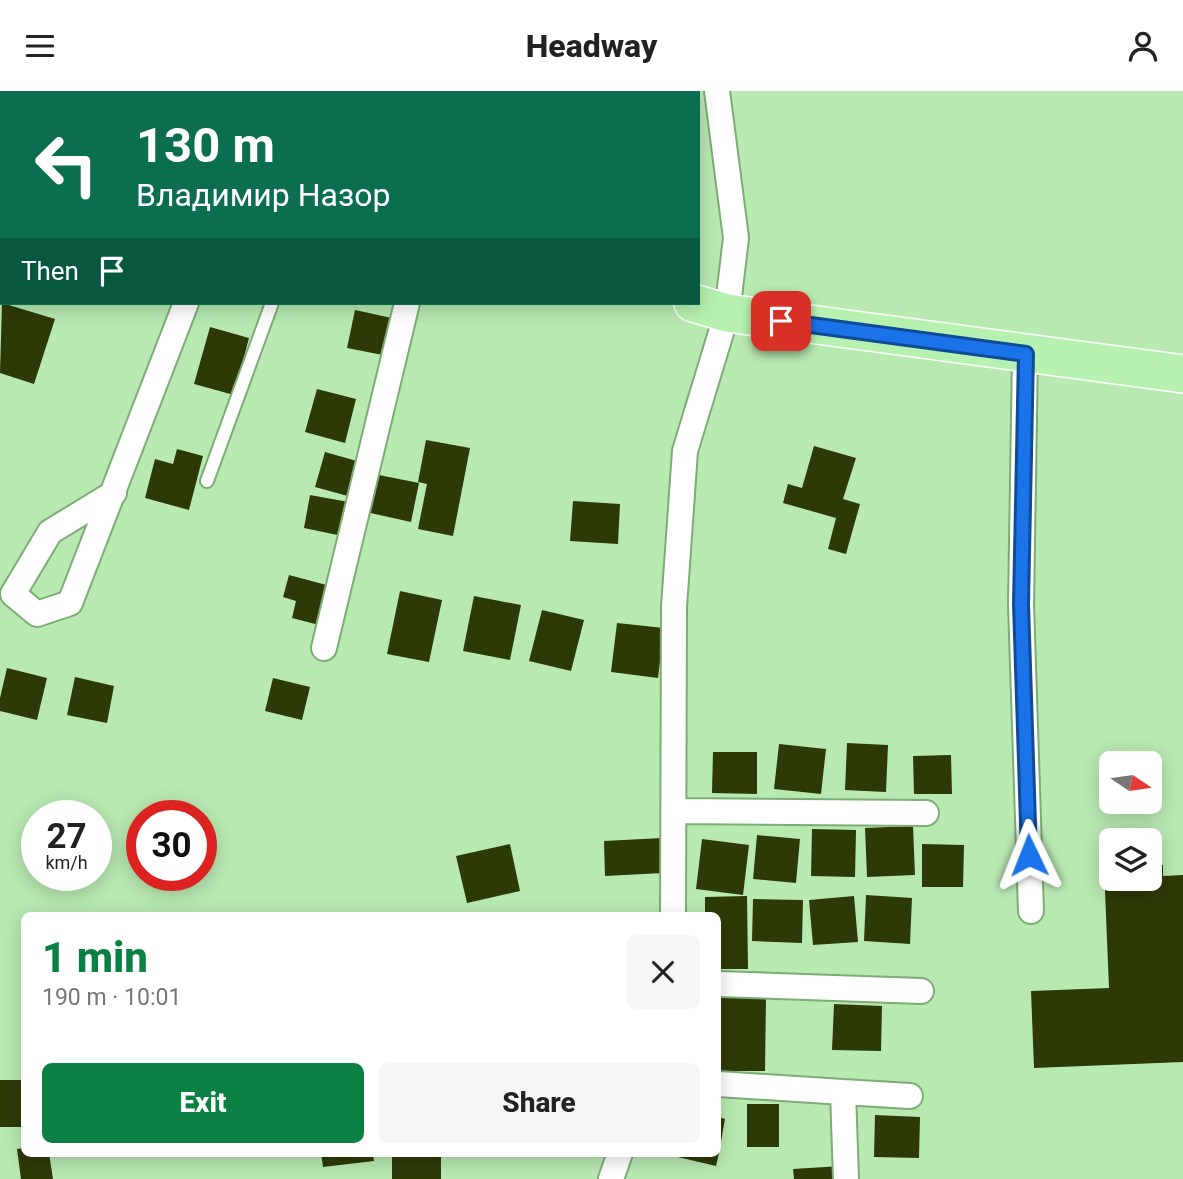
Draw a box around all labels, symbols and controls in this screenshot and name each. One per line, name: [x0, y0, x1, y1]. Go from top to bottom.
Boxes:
icon: menu: [21, 27, 59, 65]
text: Headway: [526, 27, 657, 65]
icon: person: [1124, 27, 1162, 65]
text: 130 m: [136, 117, 275, 174]
icon: left: [21, 119, 112, 210]
text: Владимир Назор: [136, 176, 390, 214]
icon: arrive: [93, 252, 131, 290]
text: Then: [21, 256, 79, 286]
pin: [751, 291, 811, 351]
icon: arrive: [762, 302, 800, 340]
north arrow: [1099, 751, 1162, 814]
map controls: [1099, 751, 1162, 891]
speed limit sign: 30: [126, 800, 217, 891]
text: 27: [46, 816, 87, 857]
position arrow: [992, 818, 1066, 892]
button: layers: [1099, 828, 1162, 891]
text: km/h: [45, 852, 88, 873]
text: 1 min: [42, 933, 148, 982]
button: close: [626, 935, 700, 1009]
text: 190 m · 10:01: [42, 984, 181, 1011]
button: Exit: [42, 1063, 364, 1143]
button: Share: [378, 1063, 700, 1143]

